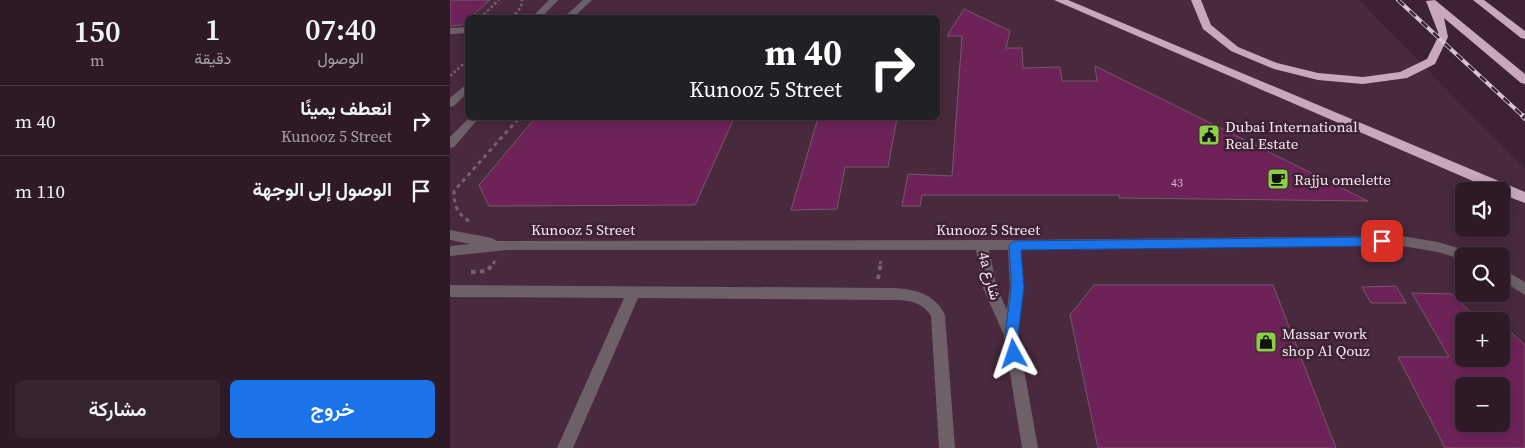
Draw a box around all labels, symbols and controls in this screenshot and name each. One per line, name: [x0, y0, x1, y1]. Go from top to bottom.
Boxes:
text: 1: [205, 9, 221, 50]
text: 07:40: [305, 9, 376, 50]
text: 150: [74, 11, 121, 52]
text: 40 m: [765, 29, 842, 77]
icon: right: [860, 35, 925, 100]
text: دقيقة: [194, 47, 231, 69]
text: الوصول: [318, 47, 364, 69]
text: m: [90, 49, 104, 71]
text: Kunooz 5 Street: [689, 74, 842, 104]
text: انعطف يمينًا: [300, 95, 392, 121]
icon: right: [407, 107, 435, 135]
text: 40 m: [15, 108, 56, 134]
place label: Dubai International Real Estate: [1225, 116, 1358, 154]
public building icon: Dubai International Real Estate: [1197, 123, 1221, 147]
text: Kunooz 5 Street: [281, 125, 392, 147]
cafe icon: Rajju omelette: [1266, 167, 1290, 191]
place label: Rajju omelette: [1294, 169, 1391, 190]
house number: 43: [1171, 175, 1183, 191]
text: الوصول إلى الوجهة: [253, 176, 392, 202]
icon: arrive: [407, 177, 435, 205]
text: 110 m: [15, 178, 65, 204]
map controls: [1455, 182, 1510, 432]
button: sound: [1455, 182, 1510, 237]
street label: Kunooz 5 Street: [531, 219, 635, 240]
street label: Kunooz 5 Street: [936, 219, 1040, 240]
pin: [1361, 220, 1403, 262]
icon: arrive: [1368, 227, 1396, 255]
button: search: [1455, 247, 1510, 302]
street label: 4a شارع: [973, 250, 1007, 303]
button: +: [1455, 312, 1510, 367]
place label: Massar work shop Al Qouz: [1282, 323, 1370, 361]
position arrow: [987, 327, 1039, 379]
shop icon: Massar work shop Al Qouz: [1254, 330, 1278, 354]
button: −: [1455, 377, 1510, 432]
button: مشاركة: [15, 380, 220, 438]
button: خروج: [230, 380, 435, 438]

